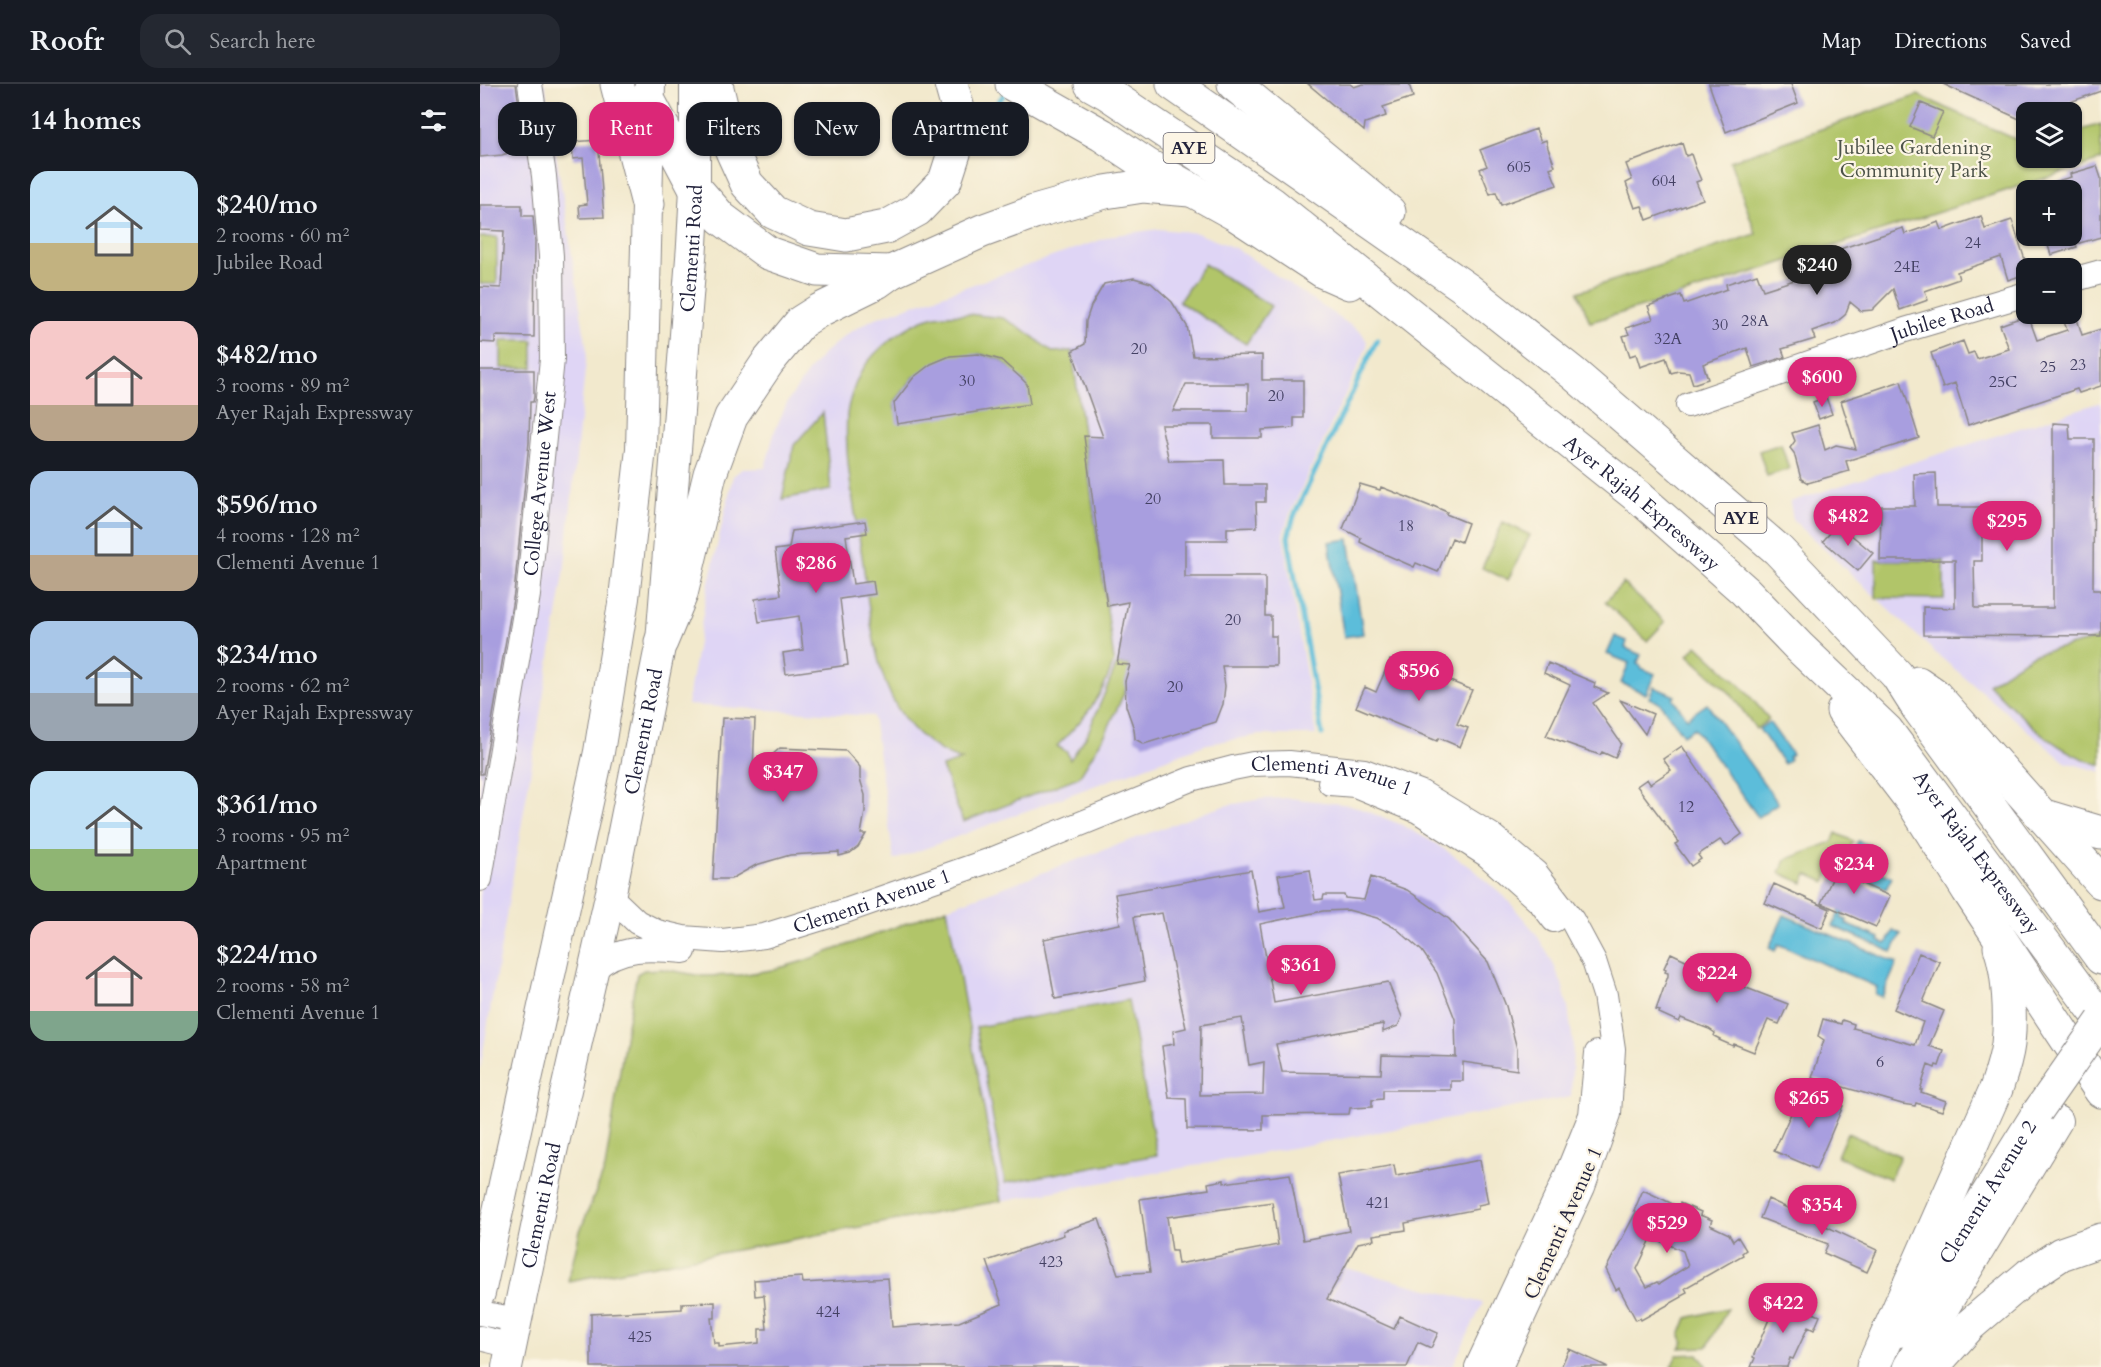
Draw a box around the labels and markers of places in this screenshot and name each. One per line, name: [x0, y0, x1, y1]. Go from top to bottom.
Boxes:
pin: $240: [1781, 245, 1853, 296]
pin: $600: [1786, 357, 1858, 408]
pin: $482: [1812, 496, 1884, 547]
pin: $295: [1971, 501, 2043, 552]
pin: $286: [780, 543, 852, 594]
pin: $596: [1383, 651, 1455, 702]
pin: $347: [747, 752, 819, 803]
pin: $234: [1818, 844, 1890, 895]
pin: $361: [1265, 945, 1337, 996]
pin: $224: [1681, 953, 1753, 1004]
pin: $265: [1773, 1078, 1845, 1129]
pin: $354: [1786, 1185, 1858, 1236]
pin: $529: [1631, 1203, 1703, 1254]
pin: $422: [1747, 1283, 1819, 1334]

